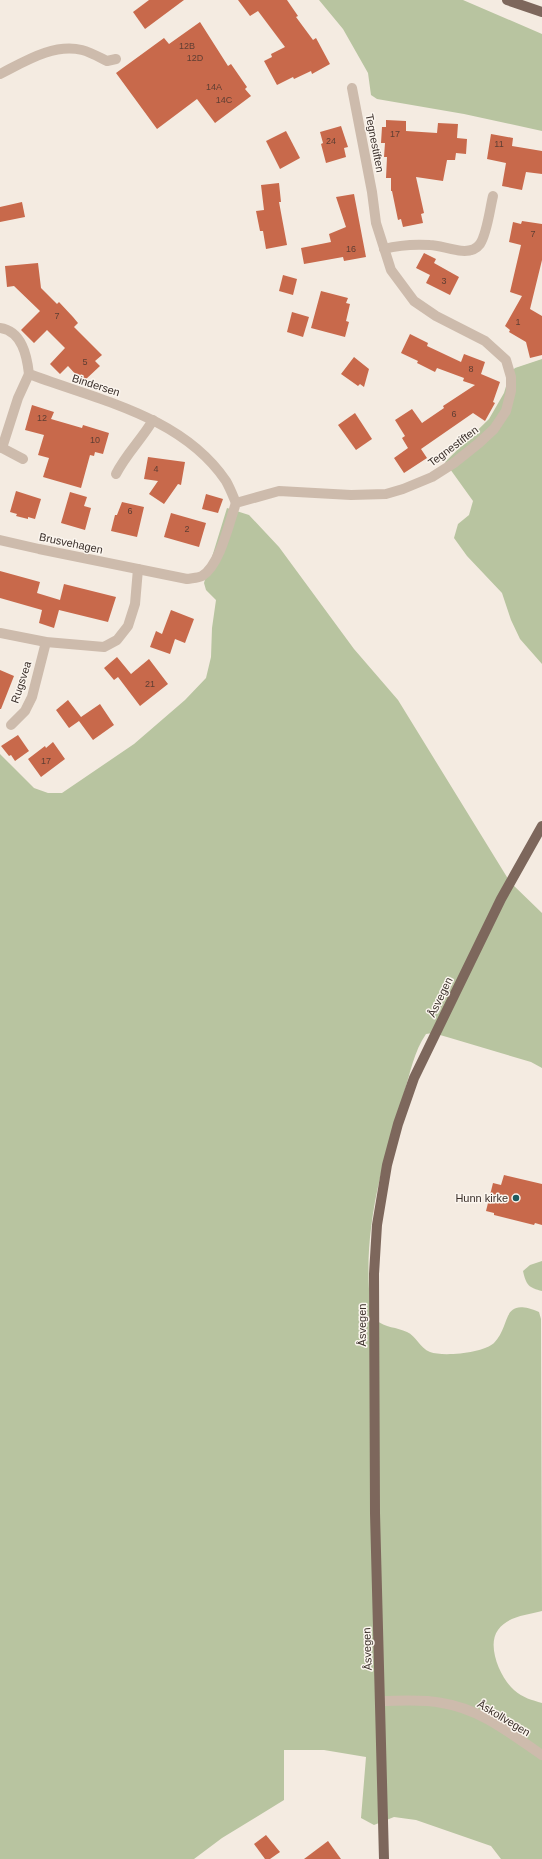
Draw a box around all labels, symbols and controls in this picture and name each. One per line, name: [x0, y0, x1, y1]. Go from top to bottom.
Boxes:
house number: 12B: [179, 41, 195, 51]
house number: 12D: [187, 53, 204, 63]
house number: 14A: [206, 82, 222, 92]
house number: 14C: [216, 95, 233, 105]
street label: Tegnestiften: [363, 113, 387, 173]
house number: 17: [390, 129, 400, 139]
house number: 24: [326, 136, 336, 146]
house number: 11: [494, 139, 504, 149]
house number: 7: [530, 229, 536, 239]
house number: 16: [346, 244, 356, 254]
house number: 3: [441, 276, 447, 286]
house number: 7: [54, 311, 60, 321]
house number: 1: [515, 317, 521, 327]
house number: 5: [82, 357, 88, 367]
house number: 8: [468, 364, 474, 374]
street label: Bindersen: [71, 372, 121, 398]
house number: 6: [451, 409, 457, 419]
house number: 12: [37, 413, 47, 423]
street label: Tegnestiften: [426, 423, 480, 469]
house number: 10: [90, 435, 100, 445]
house number: 4: [153, 464, 159, 474]
house number: 6: [127, 506, 133, 516]
house number: 2: [184, 524, 190, 534]
street label: Brusvehagen: [38, 530, 104, 556]
street label: Rugsvea: [9, 659, 34, 705]
house number: 21: [145, 679, 155, 689]
house number: 17: [41, 756, 51, 766]
street label: Åsvegen: [425, 975, 455, 1019]
place label: Hunn kirke: [455, 1192, 508, 1204]
marker: Hunn kirke: [511, 1193, 521, 1203]
street label: Åsvegen: [356, 1304, 368, 1346]
street label: Åsvegen: [360, 1627, 374, 1671]
street label: Åskollvegen: [475, 1698, 533, 1738]

